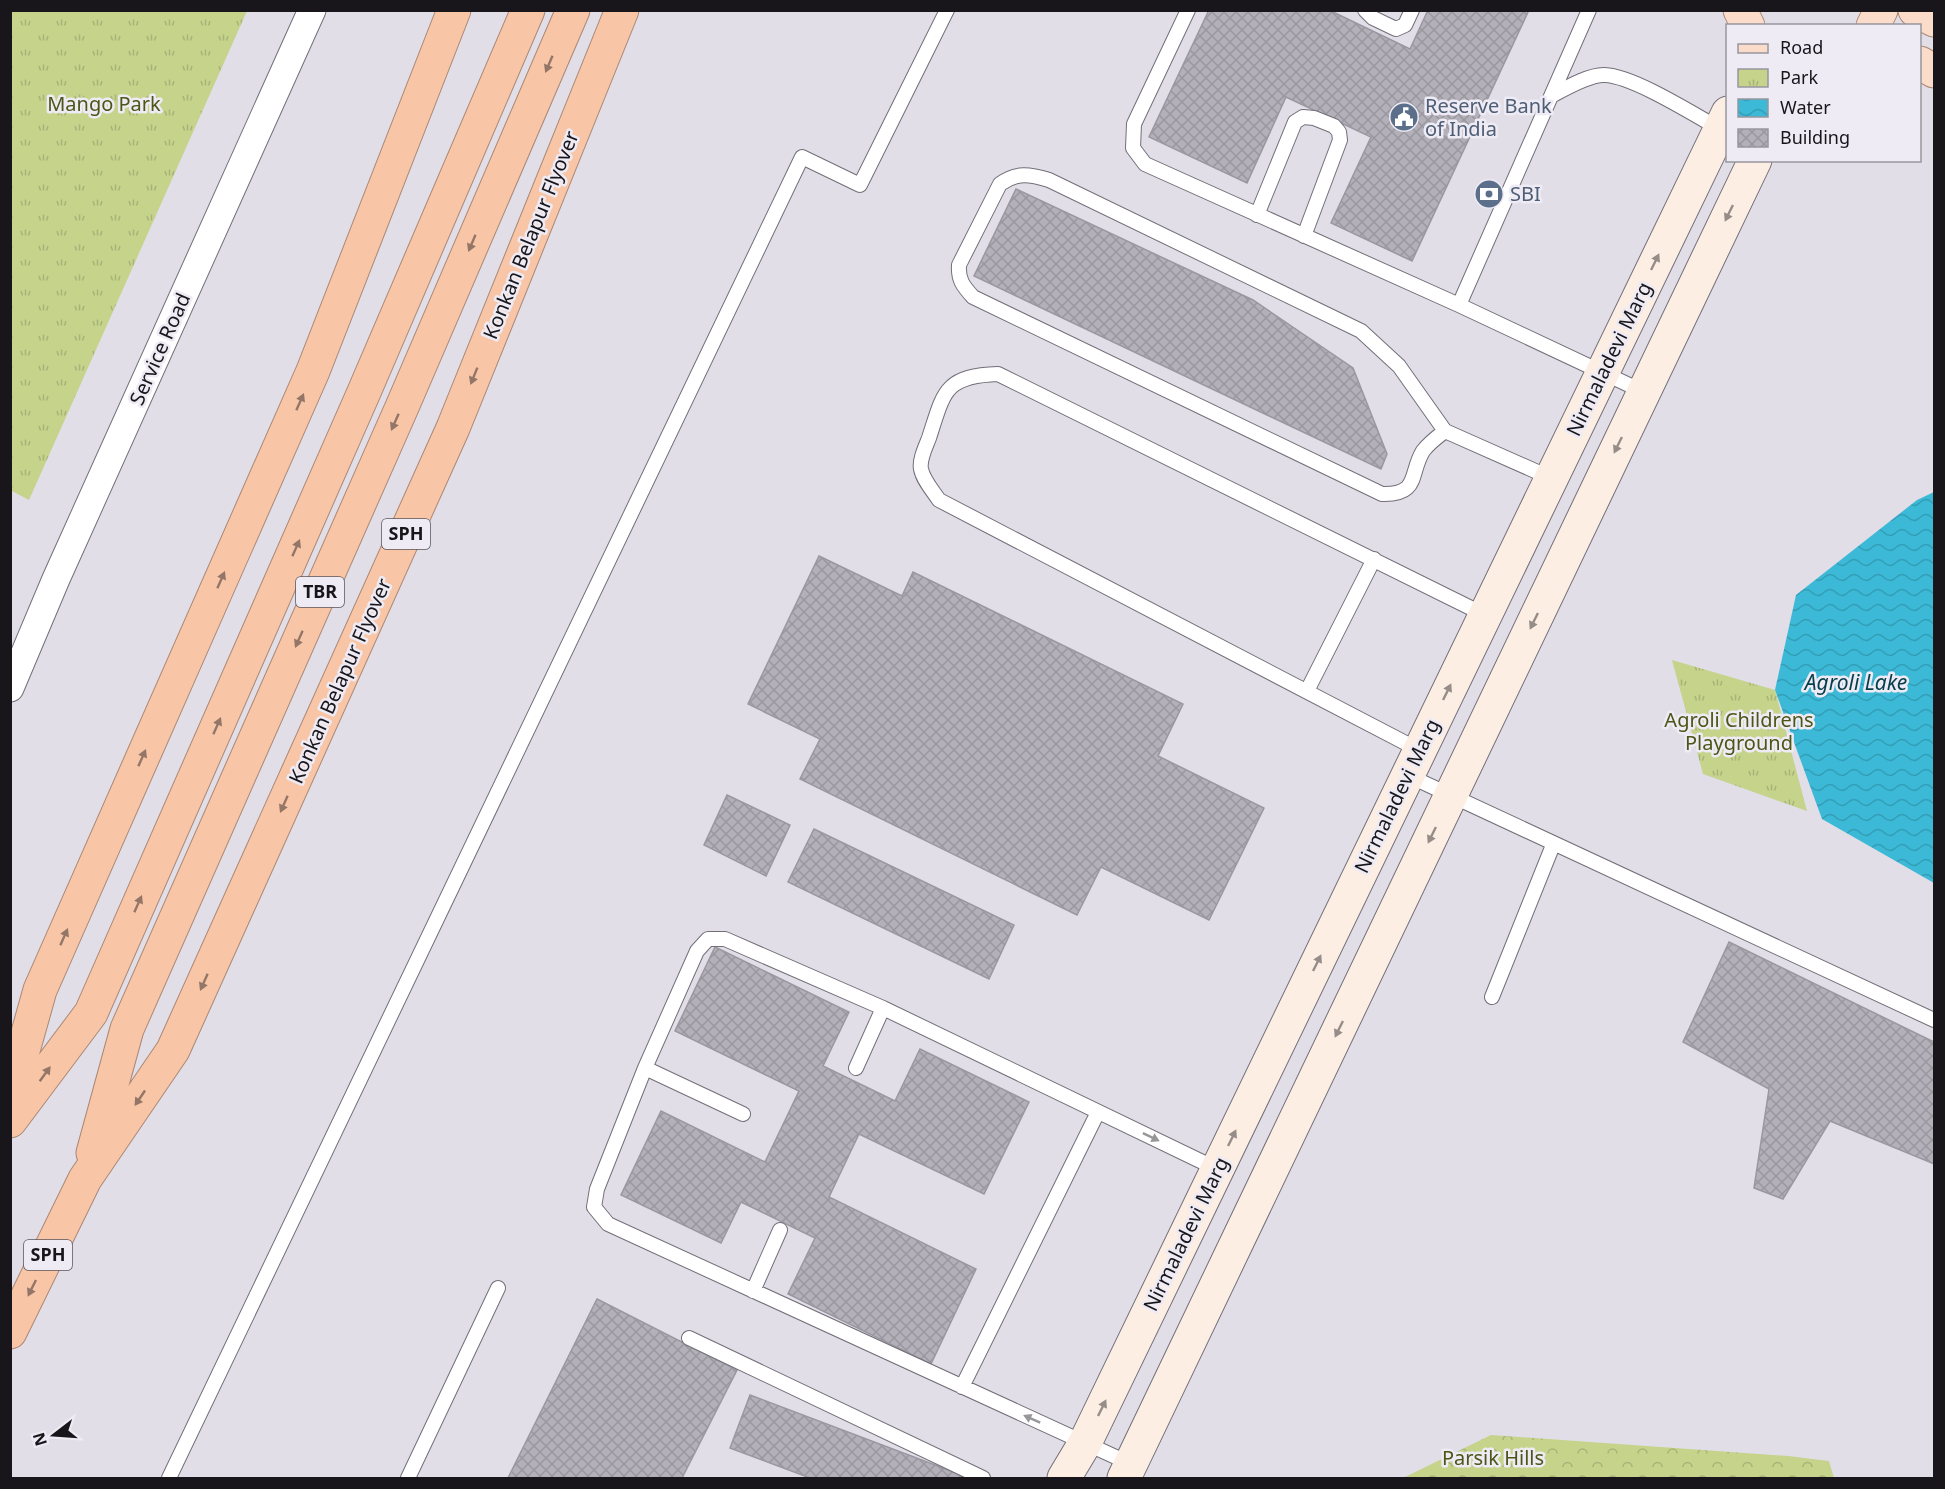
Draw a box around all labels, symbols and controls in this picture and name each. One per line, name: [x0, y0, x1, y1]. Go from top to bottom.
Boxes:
legend: [1726, 24, 1921, 162]
text: Road: [1780, 35, 1823, 59]
one-way arrow: [545, 56, 554, 73]
text: Park: [1780, 65, 1818, 89]
park label: Mango Park: [47, 90, 161, 117]
place label: Reserve Bank of India: [1425, 92, 1552, 142]
text: Water: [1780, 95, 1831, 119]
public building icon: Reserve Bank of India: [1388, 101, 1420, 133]
text: Building: [1780, 125, 1850, 149]
street label: Konkan Belapur Flyover: [476, 127, 585, 343]
bank icon: SBI: [1473, 178, 1505, 210]
place label: SBI: [1510, 180, 1541, 207]
one-way arrow: [1725, 205, 1734, 222]
one-way arrow: [467, 235, 477, 253]
one-way arrow: [1651, 253, 1660, 270]
street label: Nirmaladevi Marg: [1560, 277, 1658, 440]
street label: Service Road: [123, 289, 196, 409]
one-way arrow: [469, 367, 478, 385]
one-way arrow: [295, 393, 304, 410]
one-way arrow: [390, 414, 400, 432]
one-way arrow: [1614, 436, 1623, 453]
road number: SPH: [382, 519, 430, 549]
one-way arrow: [291, 538, 301, 556]
one-way arrow: [217, 571, 226, 589]
street label: Konkan Belapur Flyover: [282, 574, 397, 788]
road number: TBR: [296, 577, 344, 607]
one-way arrow: [1530, 612, 1539, 629]
one-way arrow: [295, 631, 304, 648]
water label: Agroli Lake: [1803, 668, 1907, 696]
one-way arrow: [1443, 684, 1452, 701]
park label: Agroli Childrens Playground: [1664, 706, 1814, 756]
street label: Nirmaladevi Marg: [1348, 714, 1446, 877]
one-way arrow: [213, 717, 222, 735]
one-way arrow: [138, 750, 147, 767]
one-way arrow: [280, 795, 289, 812]
one-way arrow: [1427, 826, 1436, 843]
one-way arrow: [134, 896, 143, 913]
one-way arrow: [59, 928, 68, 945]
one-way arrow: [1312, 954, 1321, 971]
one-way arrow: [199, 973, 209, 991]
one-way arrow: [1334, 1021, 1343, 1038]
one-way arrow: [39, 1067, 51, 1083]
one-way arrow: [135, 1090, 146, 1106]
one-way arrow: [1227, 1130, 1237, 1147]
one-way arrow: [1142, 1132, 1159, 1142]
street label: Nirmaladevi Marg: [1137, 1152, 1235, 1315]
road number: SPH: [24, 1240, 72, 1270]
one-way arrow: [27, 1280, 37, 1297]
one-way arrow: [1097, 1400, 1106, 1417]
north arrow: [24, 1405, 84, 1465]
one-way arrow: [1022, 1414, 1040, 1424]
text: N: [27, 1430, 52, 1449]
park label: Parsik Hills: [1442, 1444, 1544, 1471]

